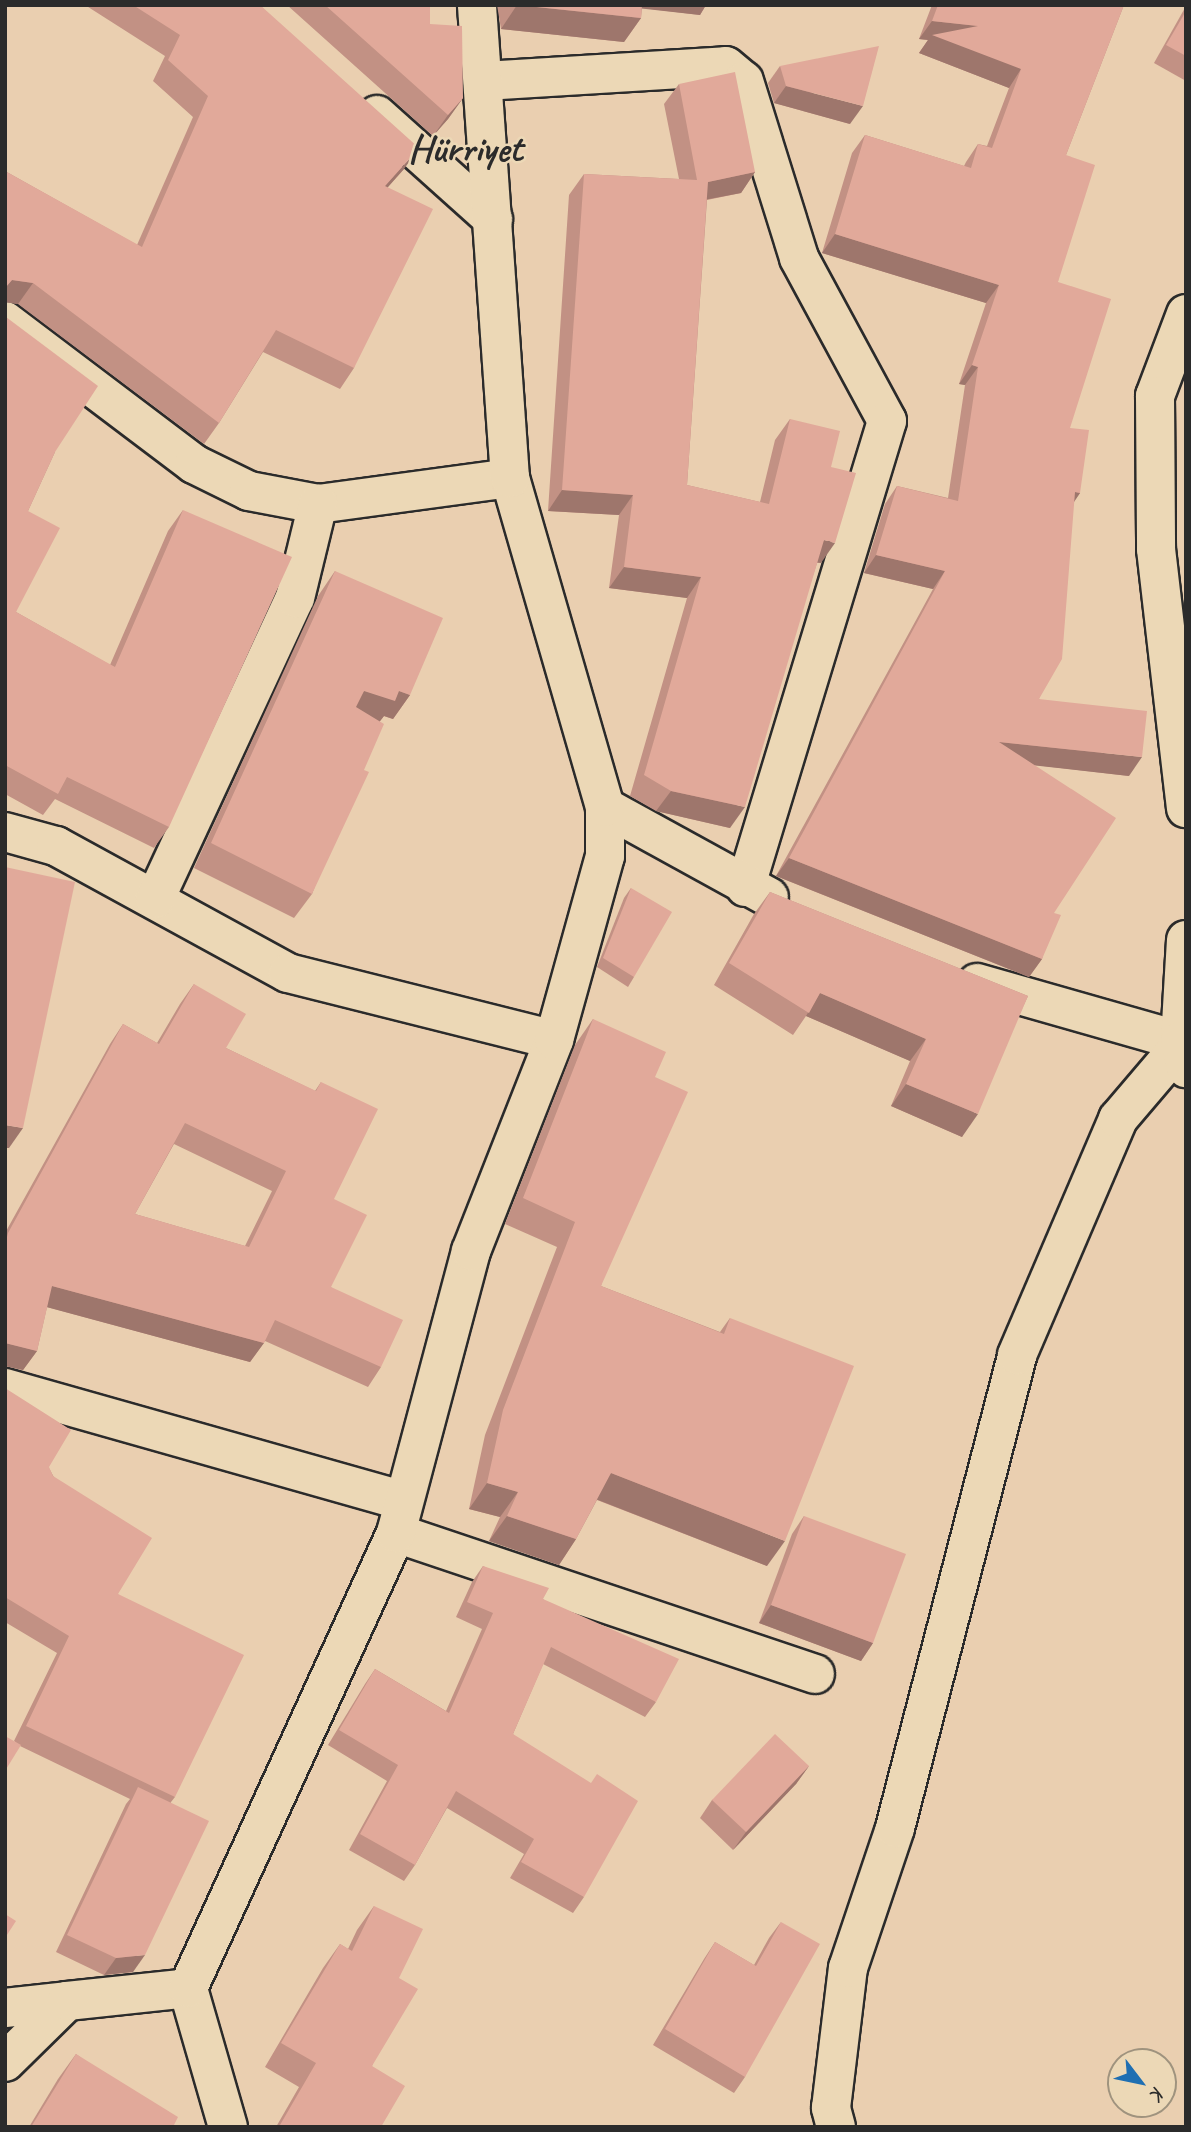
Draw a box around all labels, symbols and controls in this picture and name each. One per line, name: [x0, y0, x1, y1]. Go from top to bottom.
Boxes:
district label: Hürriyet: [408, 124, 522, 172]
north arrow: [1107, 2048, 1177, 2118]
text: K: [1145, 2083, 1171, 2104]

